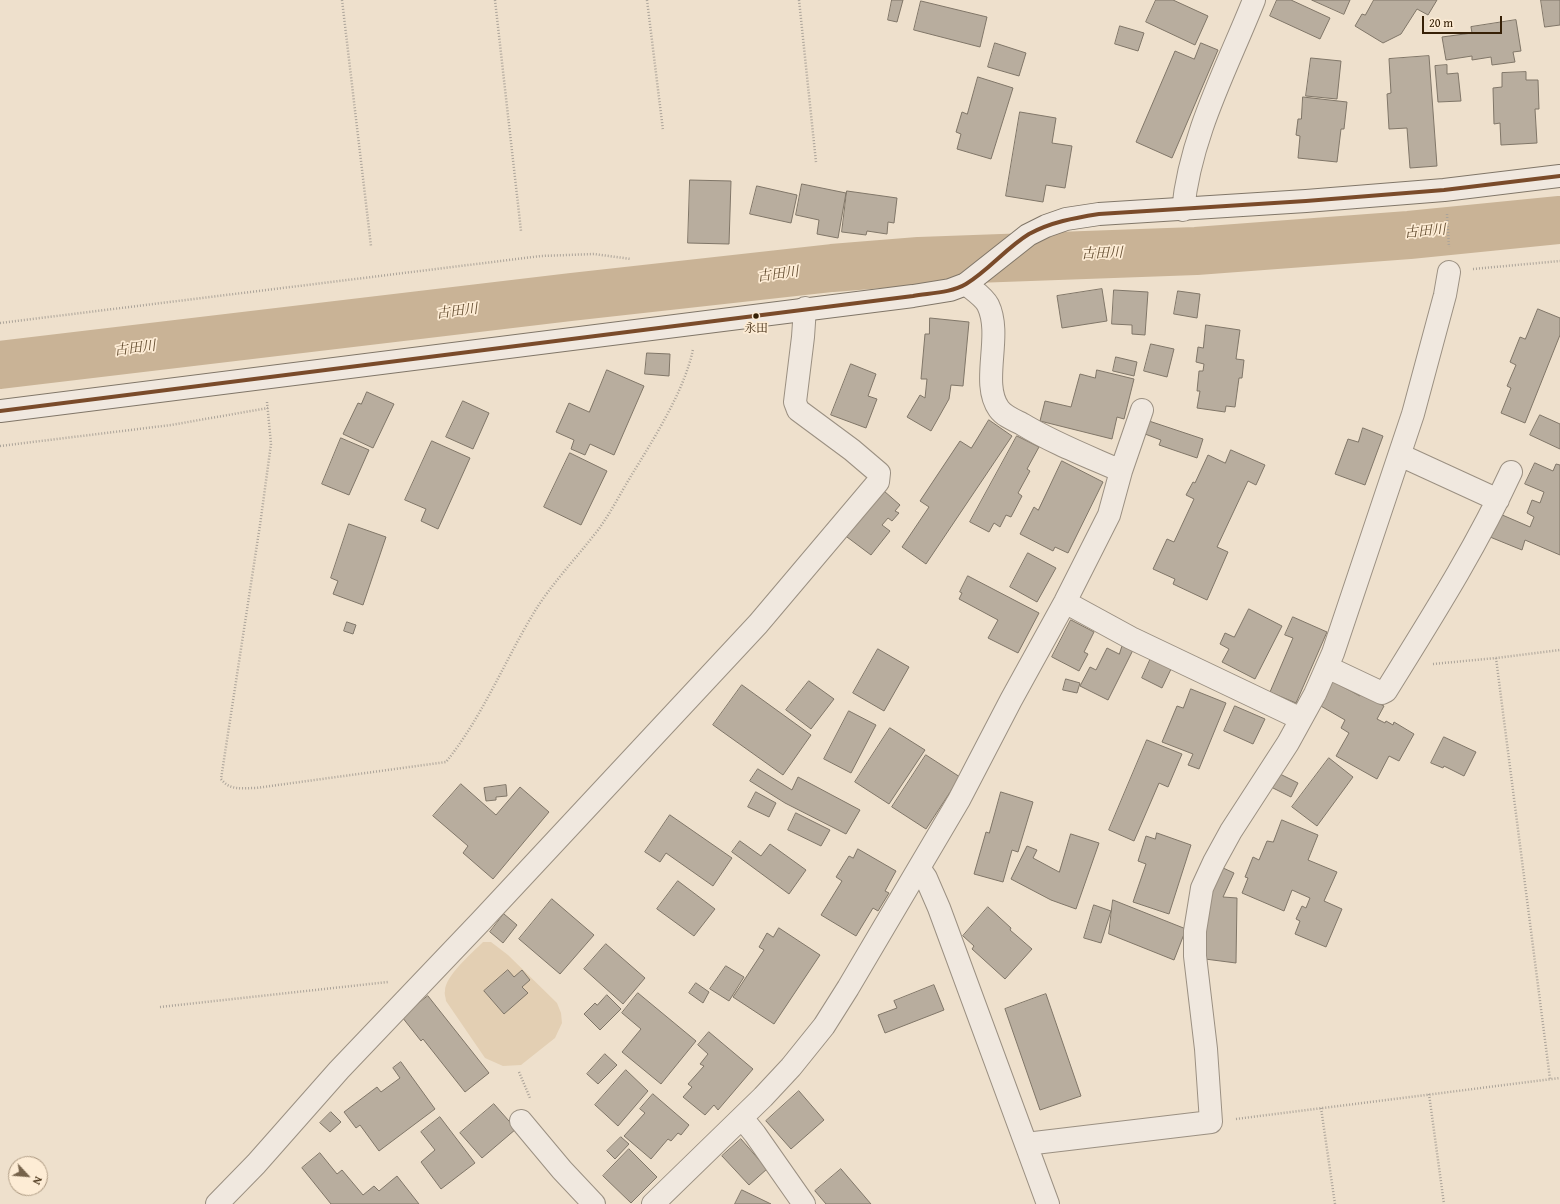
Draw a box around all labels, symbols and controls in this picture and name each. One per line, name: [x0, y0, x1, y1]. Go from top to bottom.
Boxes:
scale bar: [1424, 8, 1504, 34]
text: 20 m: [1429, 14, 1453, 31]
water label: 古田川: [1403, 222, 1447, 242]
water label: 古田川: [1081, 245, 1123, 263]
water label: 古田川: [756, 264, 800, 286]
water label: 古田川: [435, 301, 479, 323]
marker: 永田: [751, 311, 761, 321]
place label: 永田: [744, 322, 768, 336]
water label: 古田川: [113, 338, 157, 360]
north arrow: [8, 1156, 48, 1196]
text: N: [29, 1174, 47, 1188]

